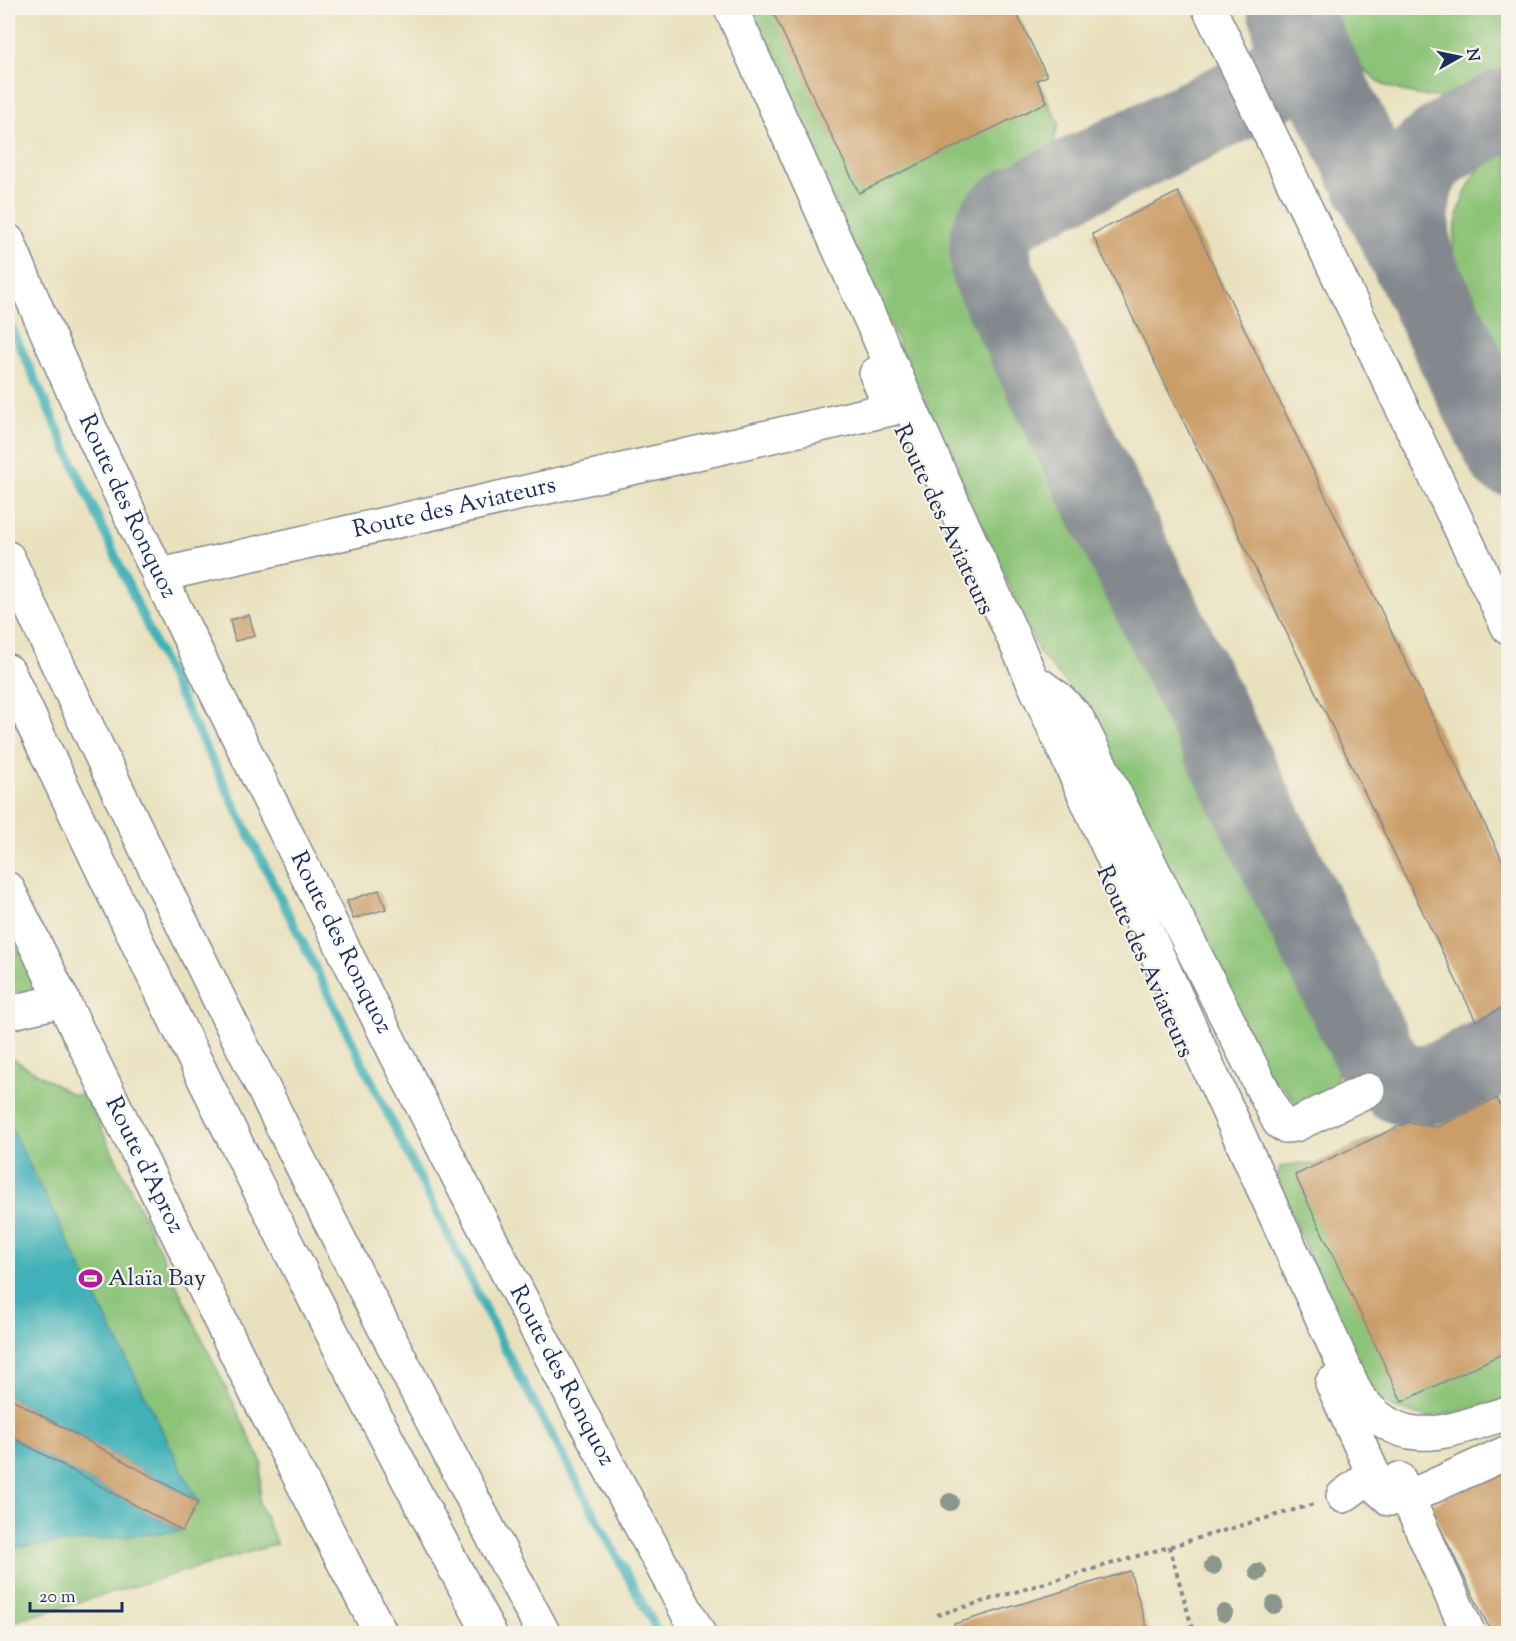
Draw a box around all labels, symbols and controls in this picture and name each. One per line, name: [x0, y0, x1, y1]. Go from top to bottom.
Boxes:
north arrow: [1429, 27, 1489, 87]
text: N: [1459, 47, 1484, 63]
street label: Route des Ronquoz: [69, 409, 185, 604]
street label: Route des Aviateurs: [884, 419, 1002, 621]
street label: Route des Aviateurs: [350, 469, 559, 548]
street label: Route des Ronquoz: [281, 846, 400, 1040]
street label: Route des Aviateurs: [1086, 860, 1202, 1064]
street label: Route d'Aproz: [96, 1091, 192, 1240]
place label: Alaïa Bay: [108, 1262, 206, 1296]
sports icon: Alaïa Bay: [77, 1266, 103, 1292]
street label: Route des Ronquoz: [500, 1280, 623, 1472]
scale bar: [30, 1575, 122, 1613]
text: 20 m: [39, 1585, 76, 1611]

